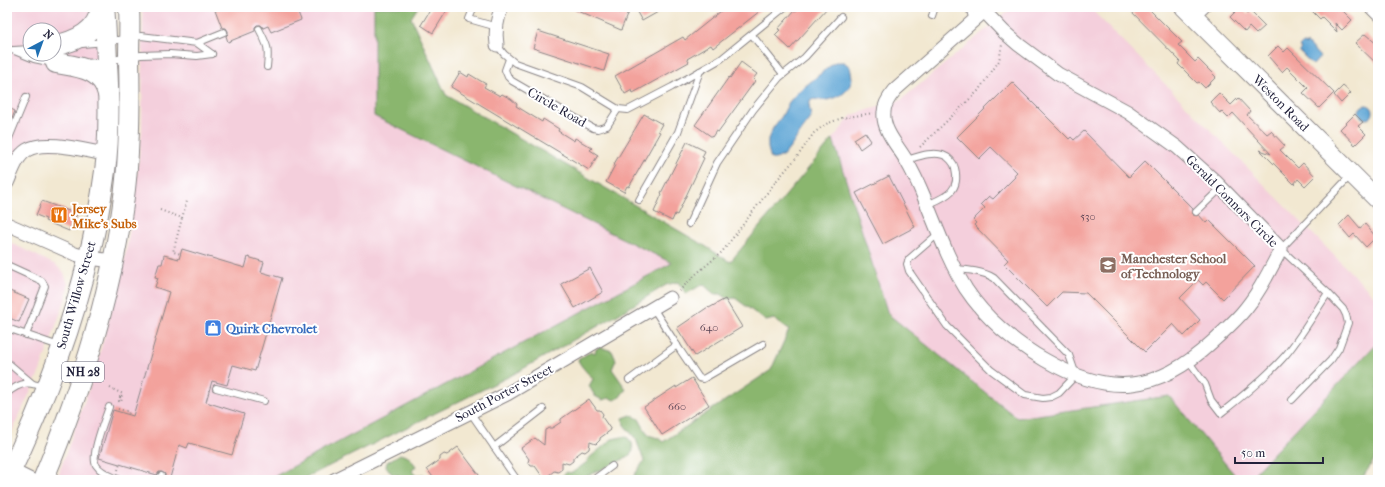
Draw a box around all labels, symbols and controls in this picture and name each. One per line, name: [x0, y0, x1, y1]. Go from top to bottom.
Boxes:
north arrow: [22, 22, 62, 62]
text: N: [41, 27, 56, 43]
street label: Weston Road: [1249, 71, 1313, 135]
street label: Circle Road: [525, 84, 590, 130]
street label: Gerald Connors Circle: [1183, 152, 1282, 251]
place label: Jersey Mike's Subs: [70, 201, 137, 231]
restaurant icon: Jersey Mike's Subs: [49, 205, 69, 225]
house number: 530: [1080, 210, 1096, 223]
street label: South Willow Street: [53, 239, 99, 351]
place label: Manchester School of Technology: [1120, 251, 1227, 282]
school or university icon: Manchester School of Technology: [1098, 255, 1118, 275]
shop icon: Quirk Chevrolet: [203, 318, 223, 338]
place label: Quirk Chevrolet: [226, 321, 318, 336]
house number: 640: [700, 321, 718, 334]
street label: South Porter Street: [453, 361, 556, 425]
road number: NH 28: [62, 362, 104, 382]
house number: 660: [668, 400, 686, 413]
scale bar: [1235, 439, 1323, 465]
text: 50 m: [1241, 446, 1265, 460]

